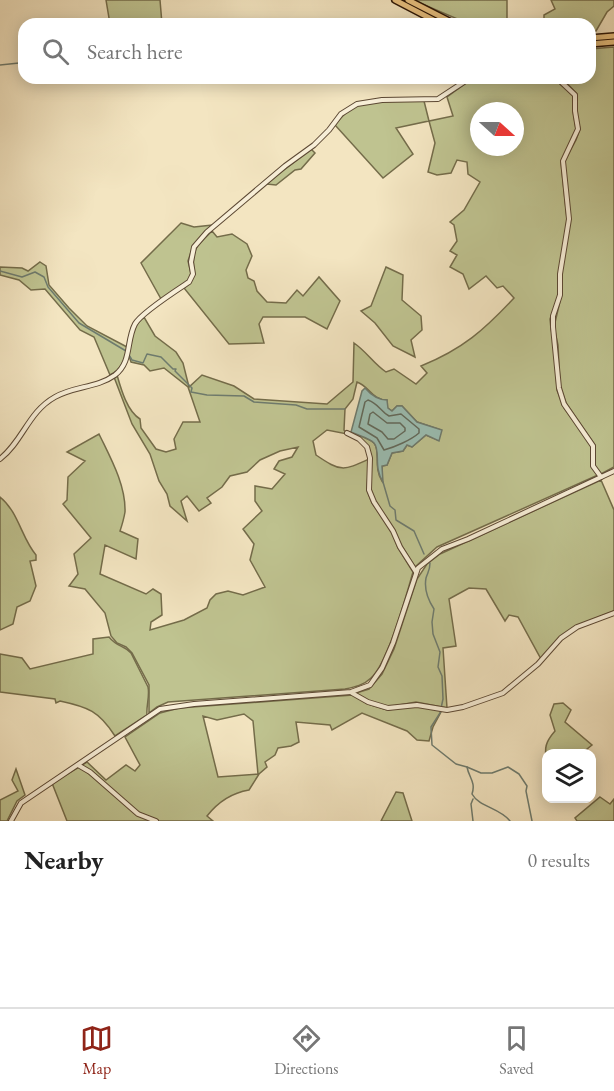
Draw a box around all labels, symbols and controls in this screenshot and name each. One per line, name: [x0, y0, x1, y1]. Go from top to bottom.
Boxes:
search box: [18, 18, 596, 84]
icon: search: [39, 35, 72, 68]
text: Search here: [87, 37, 182, 66]
north arrow: [470, 102, 524, 156]
map controls: [542, 749, 596, 803]
button: layers: [542, 749, 596, 803]
text: Nearby: [24, 843, 104, 877]
text: 0 results: [527, 847, 590, 873]
tab: Map: [80, 1022, 113, 1079]
tab: Directions: [274, 1022, 339, 1079]
tab: Saved: [499, 1022, 534, 1079]

